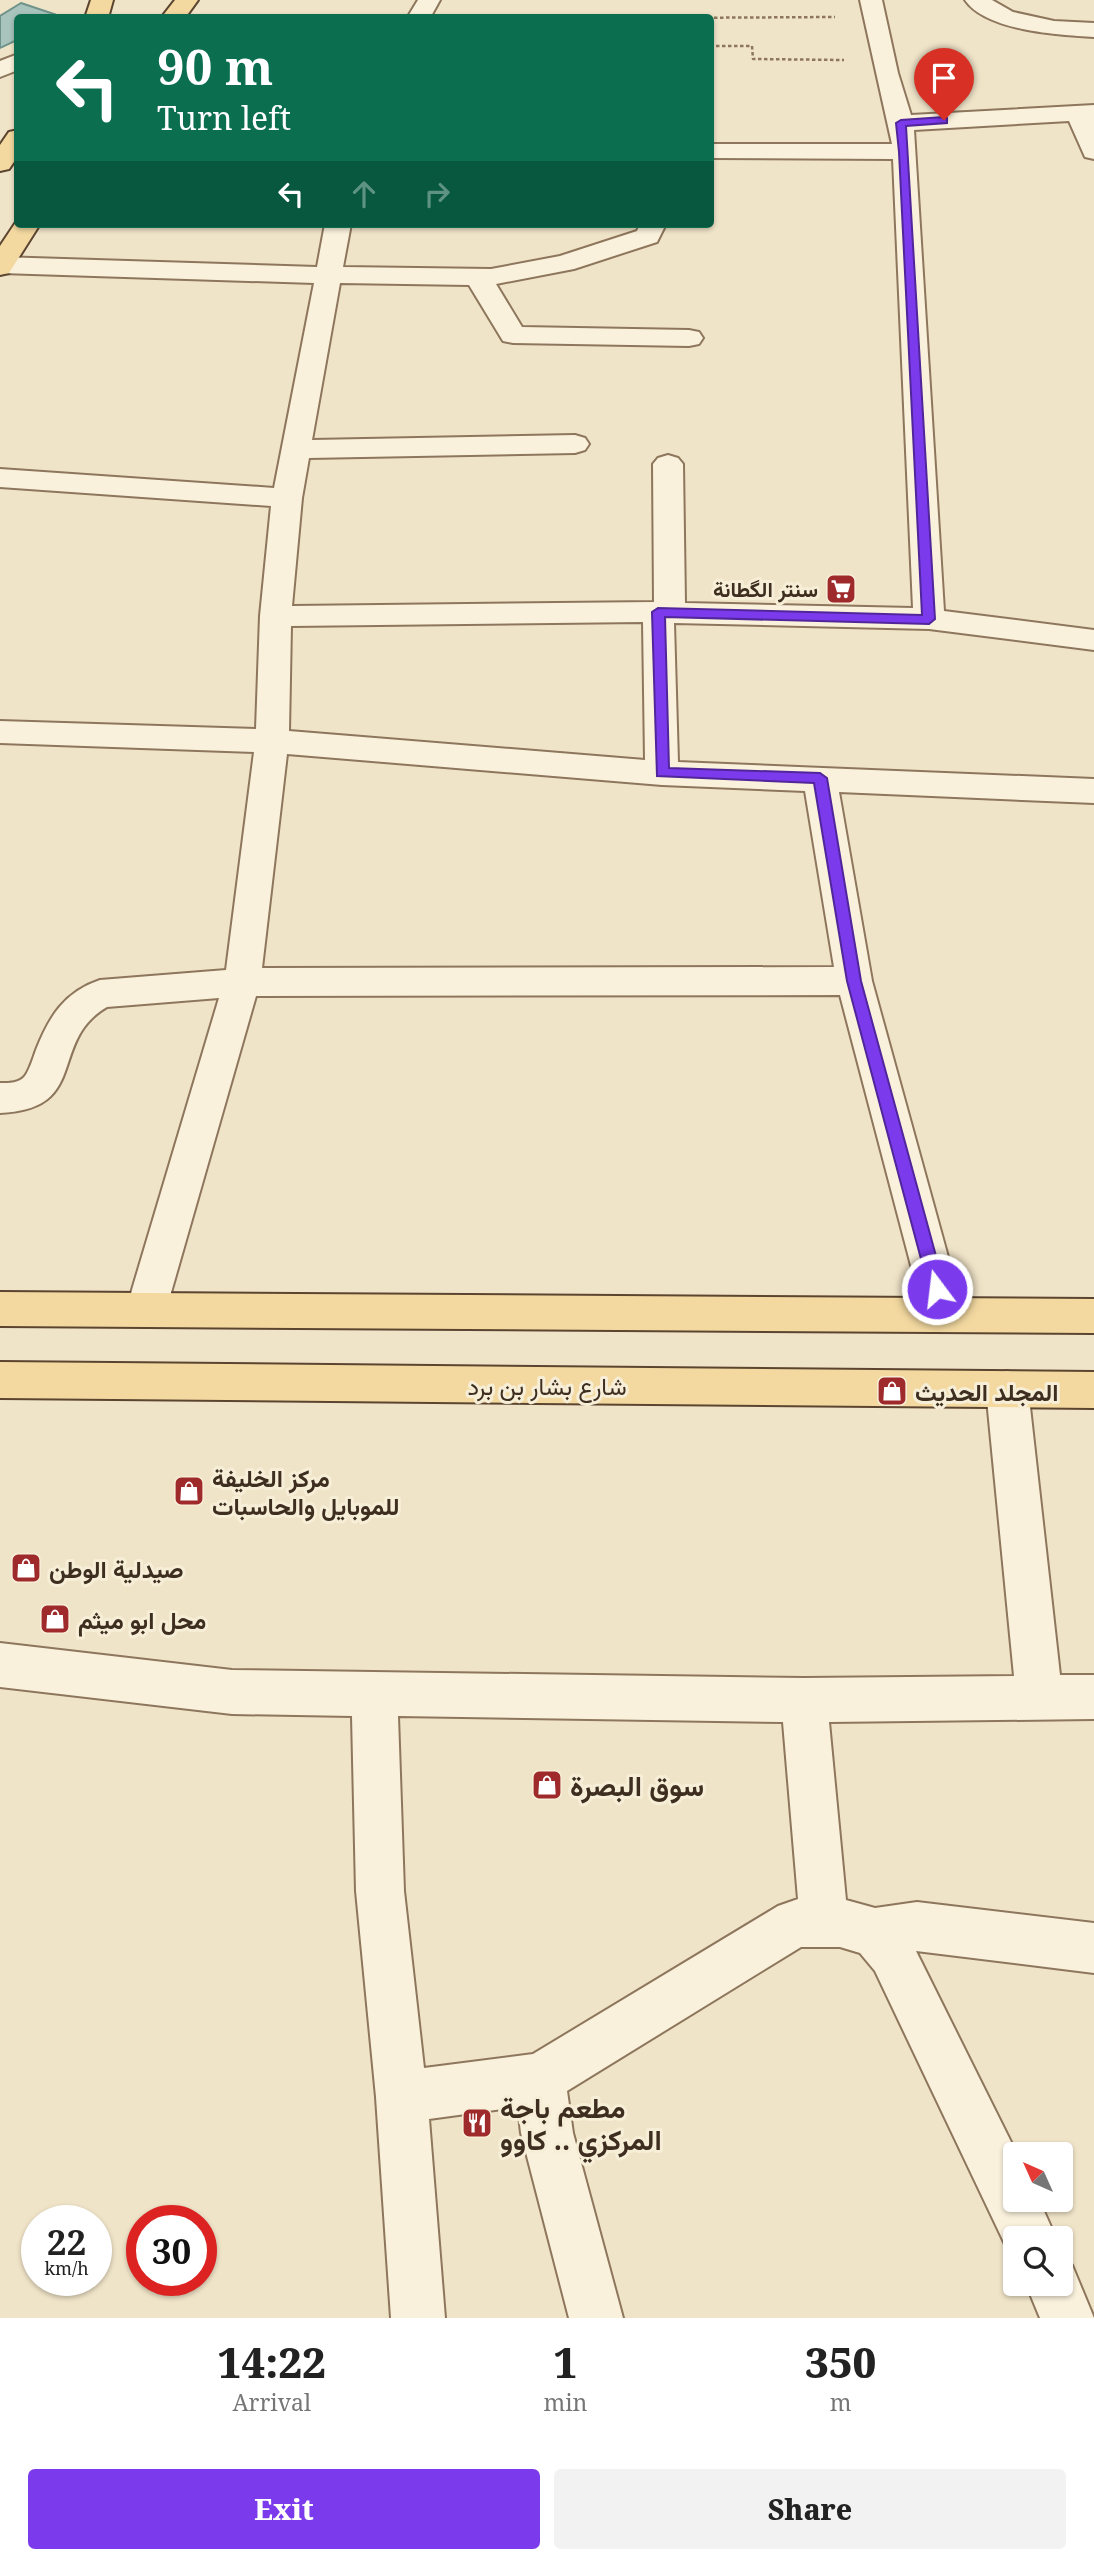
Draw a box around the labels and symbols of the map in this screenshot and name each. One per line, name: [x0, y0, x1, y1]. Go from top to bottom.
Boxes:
pin: [914, 48, 974, 120]
supermarket icon: سنتر الگطانة: [824, 572, 858, 606]
place label: سنتر الگطانة: [713, 575, 818, 603]
position arrow: [900, 1252, 974, 1326]
street label: شارع بشار بن برد: [467, 1369, 627, 1403]
shop icon: المجلد الحديث: [875, 1374, 909, 1408]
place label: المجلد الحديث: [915, 1375, 1059, 1408]
place label: مركز الخليفة للموبايل والحاسبات: [212, 1461, 400, 1522]
shop icon: مركز الخليفة للموبايل والحاسبات: [172, 1474, 206, 1508]
shop icon: صيدلية الوطن: [9, 1551, 43, 1585]
place label: صيدلية الوطن: [49, 1552, 184, 1585]
shop icon: محل ابو ميثم: [38, 1602, 72, 1636]
place label: محل ابو ميثم: [78, 1603, 206, 1637]
place label: سوق البصرة: [570, 1766, 704, 1804]
shop icon: سوق البصرة: [530, 1768, 564, 1802]
place label: مطعم باجة المركزي .. كاوو: [500, 2088, 662, 2164]
restaurant icon: مطعم باجة المركزي .. كاوو: [460, 2106, 494, 2140]
north arrow: [1003, 2142, 1073, 2212]
speed limit sign: 30: [126, 2205, 217, 2296]

